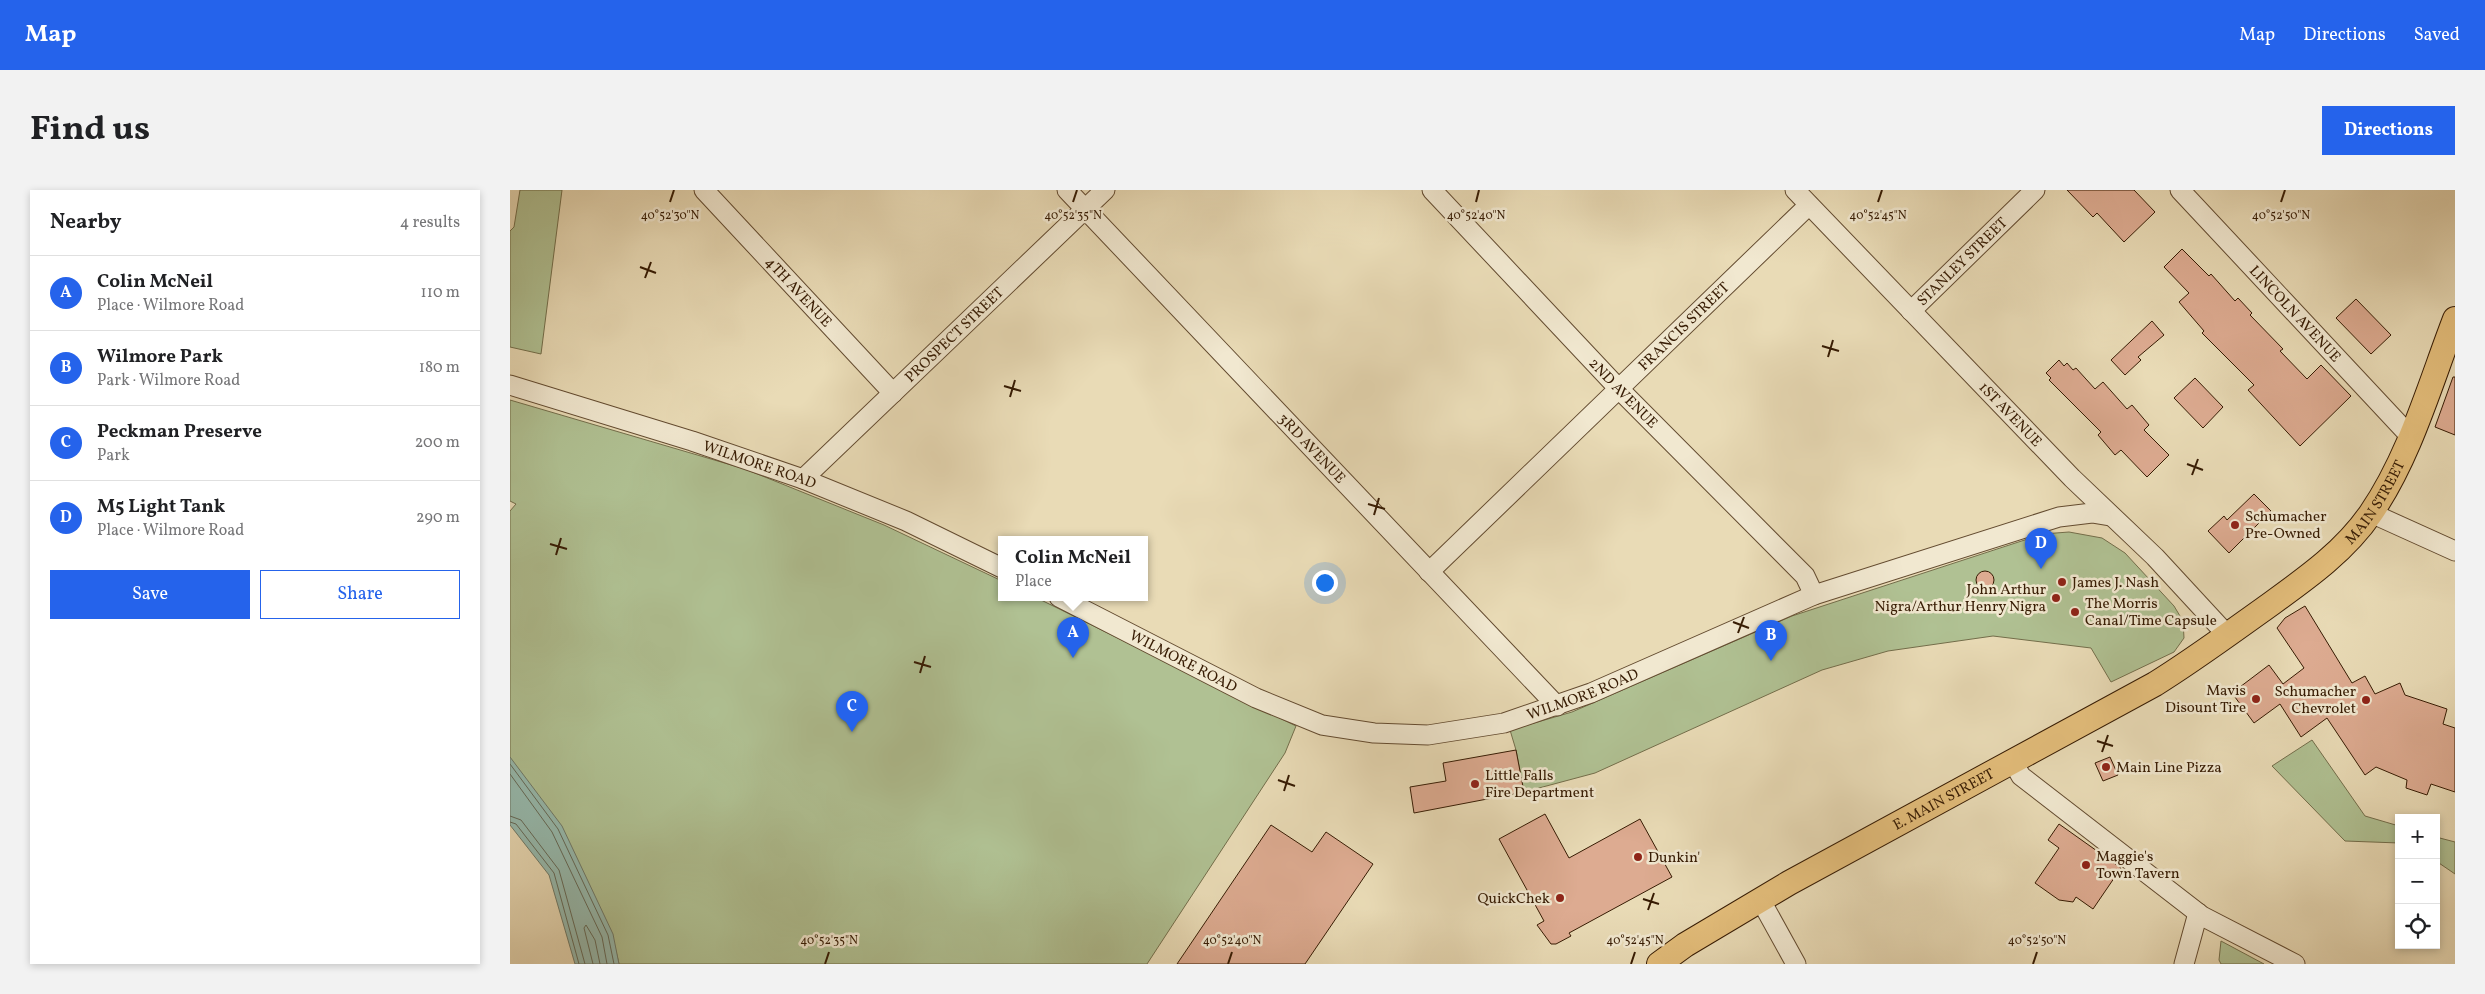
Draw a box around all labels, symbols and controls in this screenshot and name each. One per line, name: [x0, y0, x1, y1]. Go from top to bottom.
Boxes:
text: Map: [25, 18, 76, 52]
text: Map: [2239, 23, 2275, 48]
text: Directions: [2303, 23, 2386, 48]
text: Saved: [2414, 23, 2460, 48]
text: Find us: [30, 106, 150, 154]
button: Directions: [2322, 106, 2455, 155]
text: Nearby: [50, 208, 121, 237]
text: 40°52'30"N: [641, 208, 699, 224]
text: 40°52'35"N: [1044, 208, 1102, 224]
text: 40°52'40"N: [1447, 208, 1505, 224]
text: 40°52'45"N: [1849, 208, 1907, 224]
text: 40°52'50"N: [2252, 208, 2310, 224]
text: 4 results: [400, 212, 460, 234]
street label: STANLEY STREET: [1913, 213, 2013, 312]
street label: 4TH AVENUE: [759, 253, 836, 333]
street label: LINCOLN AVENUE: [2244, 261, 2345, 368]
text: Colin McNeil: [97, 269, 213, 295]
street label: FRANCIS STREET: [1634, 278, 1735, 376]
text: A: [60, 282, 72, 304]
text: 110 m: [421, 282, 460, 304]
street label: PROSPECT STREET: [901, 283, 1009, 388]
text: Place · Wilmore Road: [97, 295, 244, 317]
text: Wilmore Park: [97, 344, 223, 370]
street label: 2ND AVENUE: [1583, 354, 1662, 434]
text: B: [61, 357, 71, 379]
text: 180 m: [419, 357, 460, 379]
text: Park · Wilmore Road: [97, 370, 240, 392]
street label: 1ST AVENUE: [1973, 378, 2046, 452]
street label: 3RD AVENUE: [1273, 409, 1350, 489]
text: Peckman Preserve: [97, 419, 262, 445]
text: C: [61, 432, 71, 454]
text: 200 m: [415, 432, 460, 454]
street label: WILMORE ROAD: [700, 436, 819, 495]
text: Park: [97, 445, 130, 467]
street label: MAIN STREET: [2341, 457, 2411, 550]
text: M5 Light Tank: [97, 494, 225, 520]
text: D: [60, 507, 72, 529]
text: 290 m: [416, 507, 460, 529]
place label: Schumacher Pre-Owned: [2245, 507, 2326, 545]
marker: Schumacher Pre-Owned: [2229, 519, 2241, 531]
text: Place · Wilmore Road: [97, 520, 244, 542]
pin: D: [2025, 528, 2057, 569]
popup: [998, 536, 1148, 601]
text: Colin McNeil: [1015, 545, 1131, 571]
button: Save: [50, 570, 250, 619]
button: Share: [260, 570, 460, 619]
your location: [1312, 570, 1338, 596]
text: Place: [1015, 571, 1052, 593]
place label: James J. Nash: [2072, 573, 2159, 594]
marker: James J. Nash: [2056, 576, 2068, 588]
place label: John Arthur Nigra/Arthur Henry Nigra: [1874, 580, 2046, 618]
marker: John Arthur Nigra/Arthur Henry Nigra: [2050, 592, 2062, 604]
place label: The Morris Canal/Time Capsule: [2085, 594, 2217, 632]
marker: The Morris Canal/Time Capsule: [2069, 606, 2081, 618]
pin: A: [1057, 617, 1089, 658]
pin: B: [1755, 620, 1787, 661]
street label: WILMORE ROAD: [1125, 626, 1240, 699]
street label: WILMORE ROAD: [1524, 664, 1642, 726]
place label: Mavis Disount Tire: [2165, 681, 2246, 719]
place label: Schumacher Chevrolet: [2275, 682, 2356, 720]
pin: C: [836, 691, 868, 732]
marker: Mavis Disount Tire: [2250, 693, 2262, 705]
marker: Schumacher Chevrolet: [2360, 694, 2372, 706]
place label: Main Line Pizza: [2116, 758, 2222, 779]
marker: Main Line Pizza: [2100, 761, 2112, 773]
street label: E. MAIN STREET: [1890, 764, 1999, 836]
place label: Little Falls Fire Department: [1485, 766, 1594, 804]
marker: Little Falls Fire Department: [1469, 778, 1481, 790]
map controls: [2395, 814, 2440, 949]
button: +: [2395, 814, 2440, 859]
place label: Maggie's Town Tavern: [2096, 847, 2180, 885]
place label: Dunkin': [1648, 848, 1700, 869]
marker: Dunkin': [1632, 851, 1644, 863]
marker: Maggie's Town Tavern: [2080, 859, 2092, 871]
button: −: [2395, 859, 2440, 904]
place label: QuickChek: [1478, 889, 1550, 910]
marker: QuickChek: [1554, 892, 1566, 904]
button: locate: [2395, 904, 2440, 949]
text: 40°52'35"N: [800, 933, 858, 949]
text: 40°52'40"N: [1203, 933, 1261, 949]
text: 40°52'45"N: [1606, 933, 1664, 949]
text: 40°52'50"N: [2008, 933, 2066, 949]

